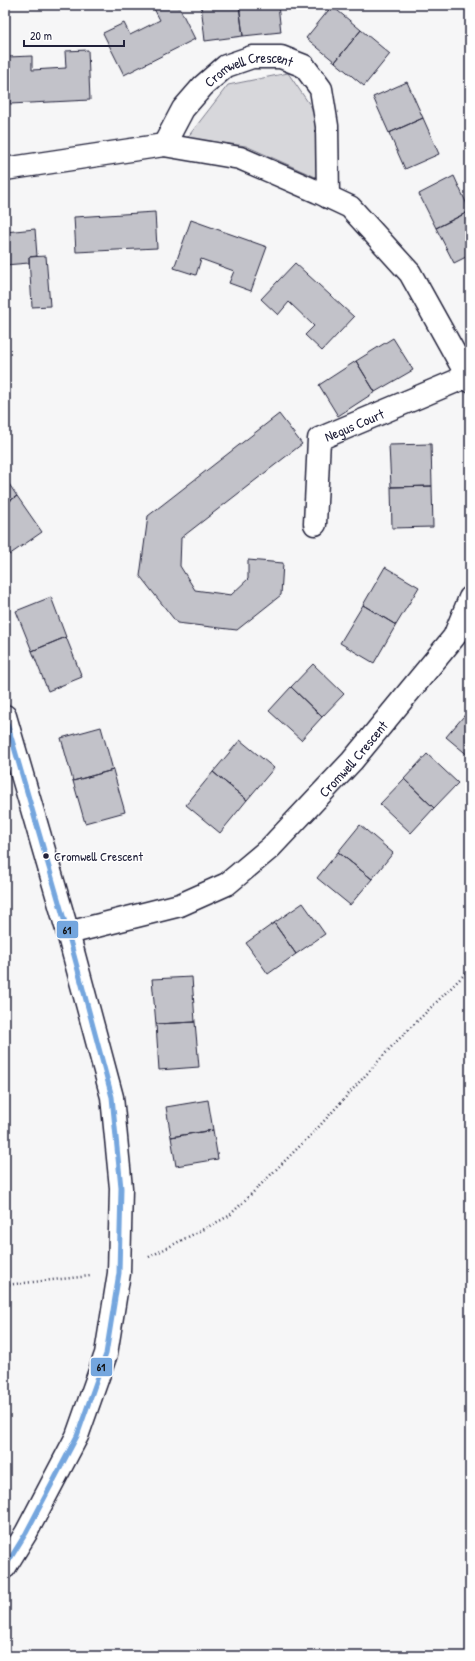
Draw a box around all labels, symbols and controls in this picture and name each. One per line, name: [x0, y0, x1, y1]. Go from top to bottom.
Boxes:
scale bar: [24, 22, 124, 48]
text: 20 m: [30, 27, 52, 44]
street label: Cromwell Crescent: [200, 47, 296, 91]
street label: Negus Court: [321, 403, 387, 445]
street label: Cromwell Crescent: [314, 716, 391, 801]
place label: Cromwell Crescent: [54, 847, 143, 865]
marker: Cromwell Crescent: [41, 851, 51, 861]
line badge: 61: [56, 920, 79, 939]
text: 61: [63, 923, 71, 937]
line badge: 61: [90, 1357, 113, 1377]
text: 61: [97, 1360, 105, 1374]

